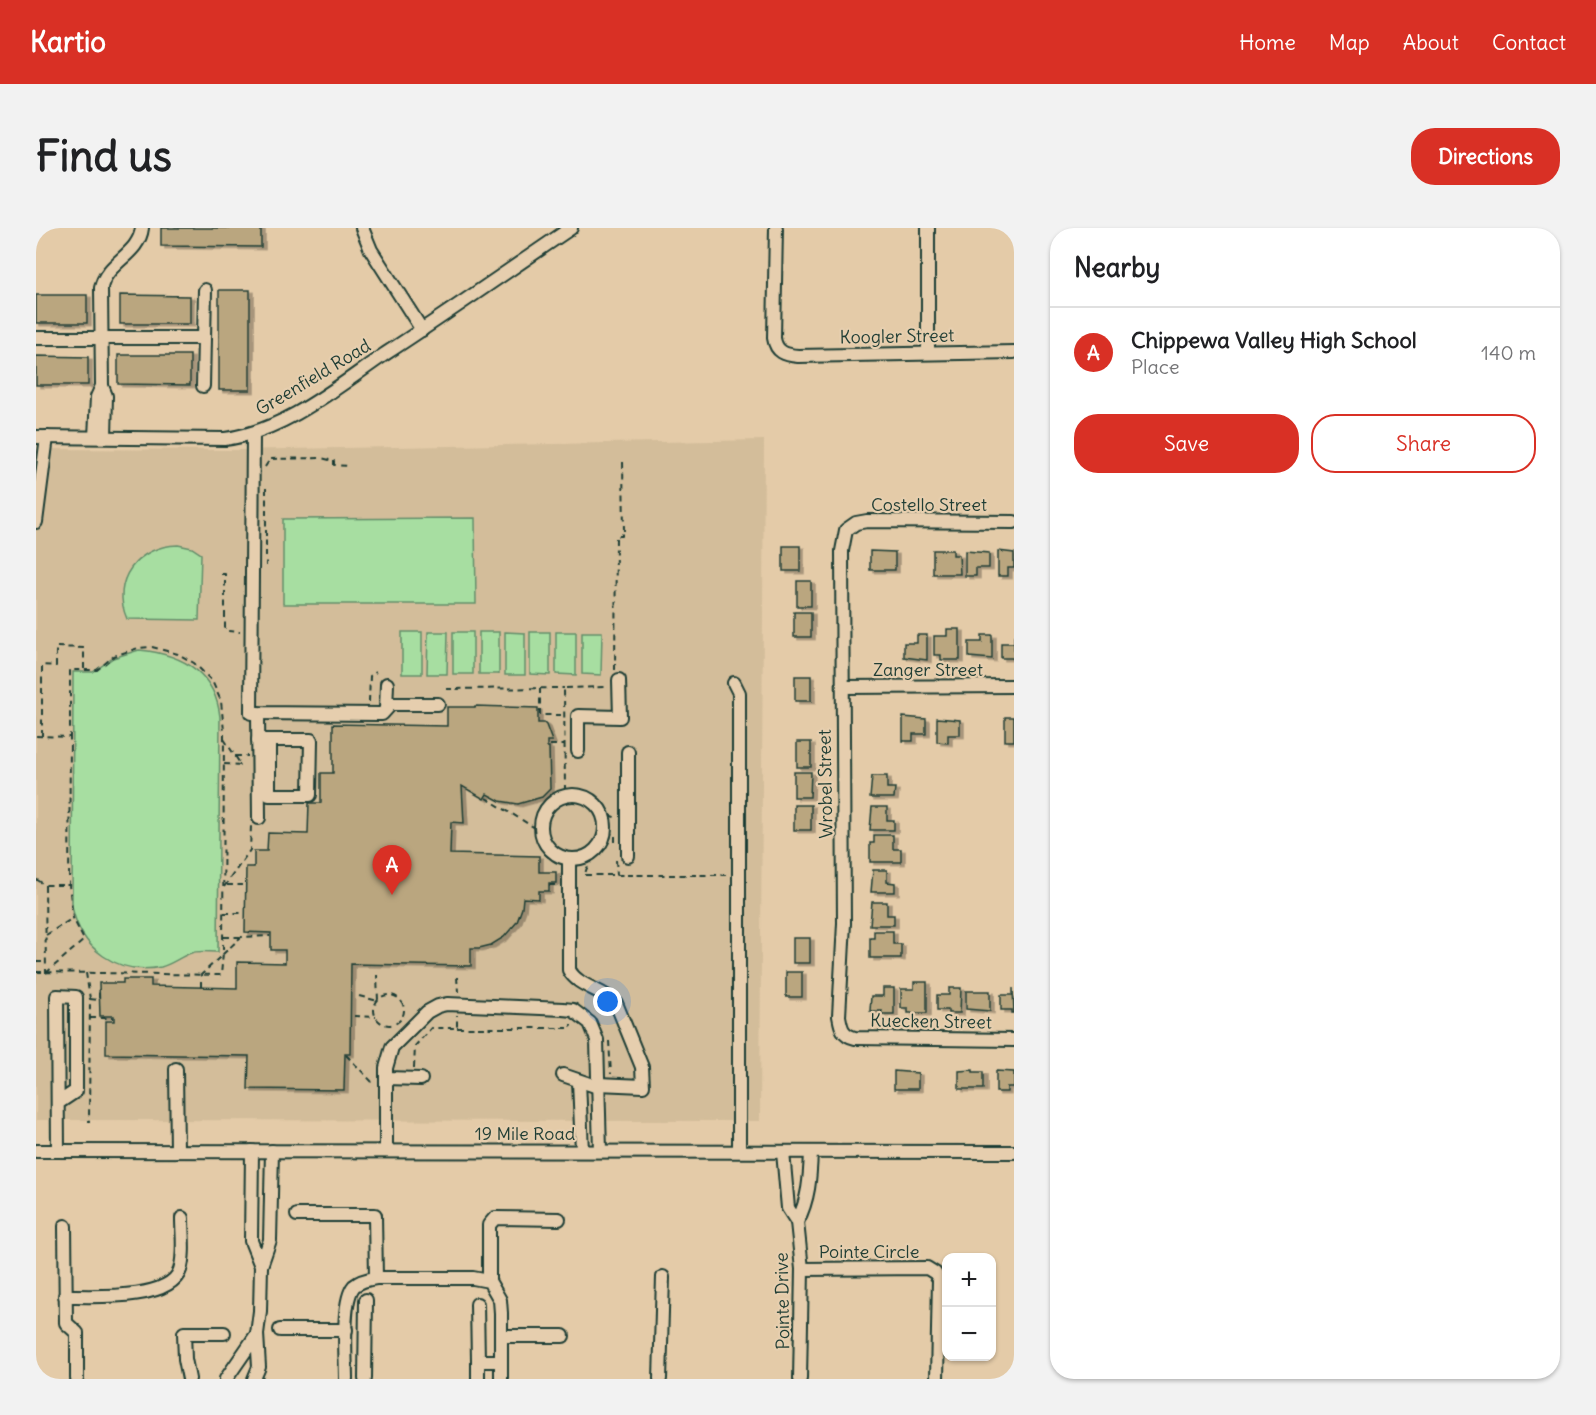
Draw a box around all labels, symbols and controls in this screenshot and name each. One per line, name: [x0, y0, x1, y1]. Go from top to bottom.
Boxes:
text: Kartio: [30, 24, 106, 60]
text: Home: [1239, 29, 1296, 56]
text: Map: [1329, 29, 1370, 56]
text: About: [1403, 29, 1459, 56]
text: Contact: [1492, 29, 1566, 56]
button: Directions: [1411, 128, 1560, 185]
text: Find us: [36, 130, 172, 182]
text: Nearby: [1074, 251, 1160, 284]
street label: Koogler Street: [840, 324, 954, 348]
text: Chippewa Valley High School: [1131, 326, 1417, 354]
street label: Greenfield Road: [251, 333, 375, 420]
text: A: [1087, 340, 1100, 365]
text: 140 m: [1481, 340, 1536, 365]
text: Place: [1131, 354, 1179, 379]
button: Save: [1074, 414, 1299, 473]
button: Share: [1311, 414, 1536, 473]
street label: Costello Street: [871, 493, 987, 516]
street label: Zanger Street: [873, 658, 983, 681]
street label: Wrobel Street: [813, 729, 837, 839]
pin: A: [372, 846, 412, 895]
your location: [593, 987, 622, 1016]
street label: Kuecken Street: [870, 1008, 992, 1034]
street label: 19 Mile Road: [475, 1122, 576, 1145]
street label: Pointe Circle: [819, 1240, 919, 1263]
street label: Pointe Drive: [770, 1252, 794, 1350]
map controls: [942, 1253, 996, 1361]
button: +: [942, 1253, 996, 1307]
button: −: [942, 1307, 996, 1361]

